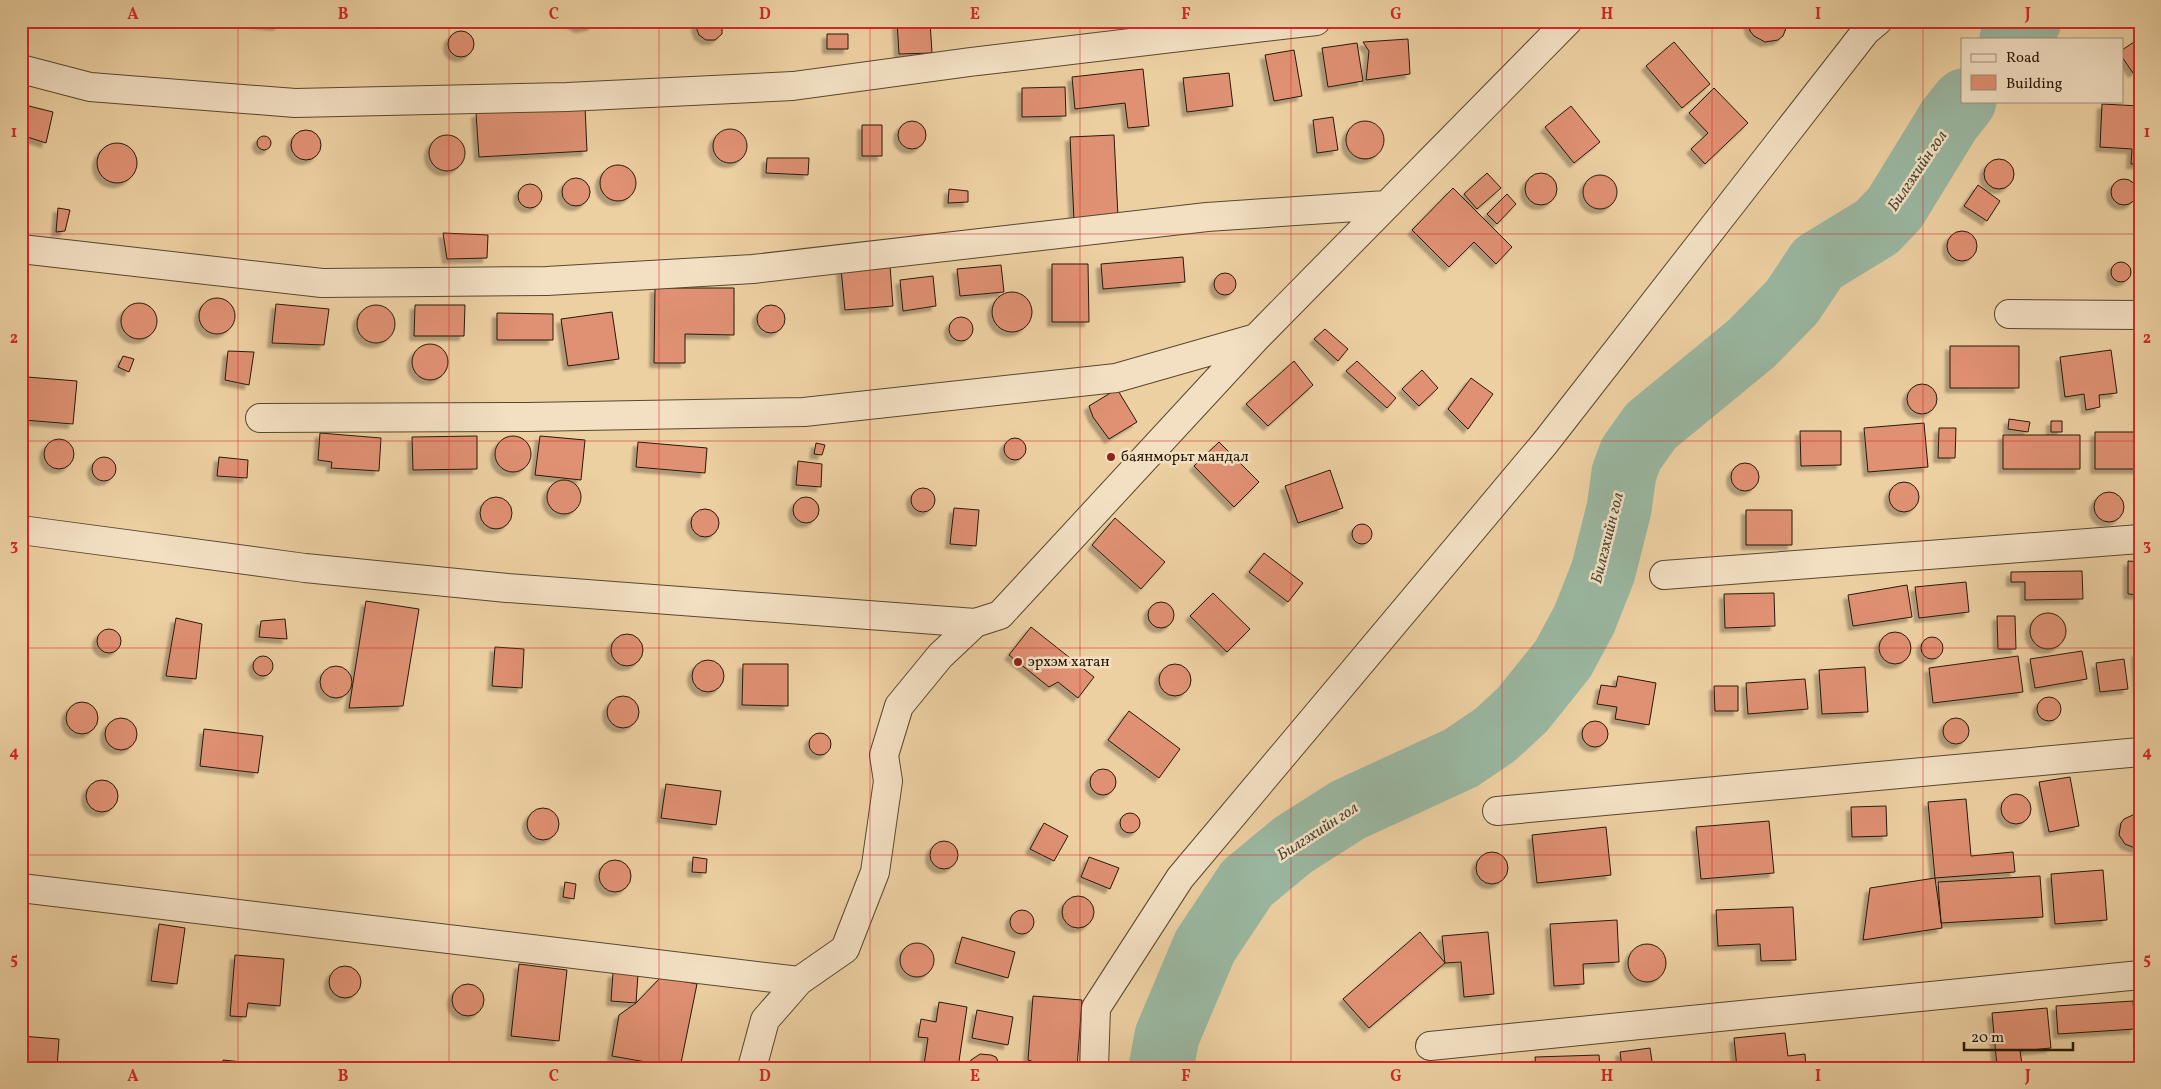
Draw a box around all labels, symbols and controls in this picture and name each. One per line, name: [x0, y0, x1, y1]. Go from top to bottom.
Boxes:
text: A: [127, 4, 139, 26]
text: B: [338, 4, 349, 26]
text: C: [549, 4, 559, 26]
text: D: [759, 4, 771, 26]
text: E: [970, 4, 980, 26]
text: F: [1181, 4, 1191, 26]
text: G: [1390, 4, 1402, 26]
text: H: [1601, 4, 1613, 26]
text: I: [1815, 4, 1821, 26]
text: J: [2024, 4, 2031, 26]
legend: [1961, 38, 2124, 102]
text: Road: [2006, 48, 2040, 69]
text: Building: [2006, 74, 2063, 95]
text: 1: [11, 122, 17, 144]
text: 1: [2144, 122, 2150, 144]
water label: Билгэхийн гол: [1883, 126, 1953, 216]
text: 2: [10, 328, 18, 350]
text: 2: [2143, 328, 2151, 350]
place label: баянморьт мандал: [1121, 447, 1249, 468]
marker: баянморьт мандал: [1105, 451, 1117, 463]
water label: Билгэхийн гол: [1586, 490, 1630, 586]
text: 3: [10, 535, 18, 557]
text: 3: [2143, 535, 2151, 557]
place label: эрхэм хатан: [1028, 652, 1110, 673]
marker: эрхэм хатан: [1012, 656, 1024, 668]
text: 4: [9, 742, 19, 764]
text: 4: [2142, 742, 2152, 764]
water label: Билгэхийн гол: [1273, 797, 1363, 866]
text: 5: [10, 949, 18, 971]
text: 5: [2143, 949, 2151, 971]
scale bar: [1964, 1019, 2072, 1051]
text: 20 m: [1971, 1028, 2004, 1049]
text: A: [127, 1066, 139, 1088]
text: B: [338, 1066, 349, 1088]
text: C: [549, 1066, 559, 1088]
text: D: [759, 1066, 771, 1088]
text: E: [970, 1066, 980, 1088]
text: F: [1181, 1066, 1191, 1088]
text: G: [1390, 1066, 1402, 1088]
text: H: [1601, 1066, 1613, 1088]
text: I: [1815, 1066, 1821, 1088]
text: J: [2024, 1066, 2031, 1088]

